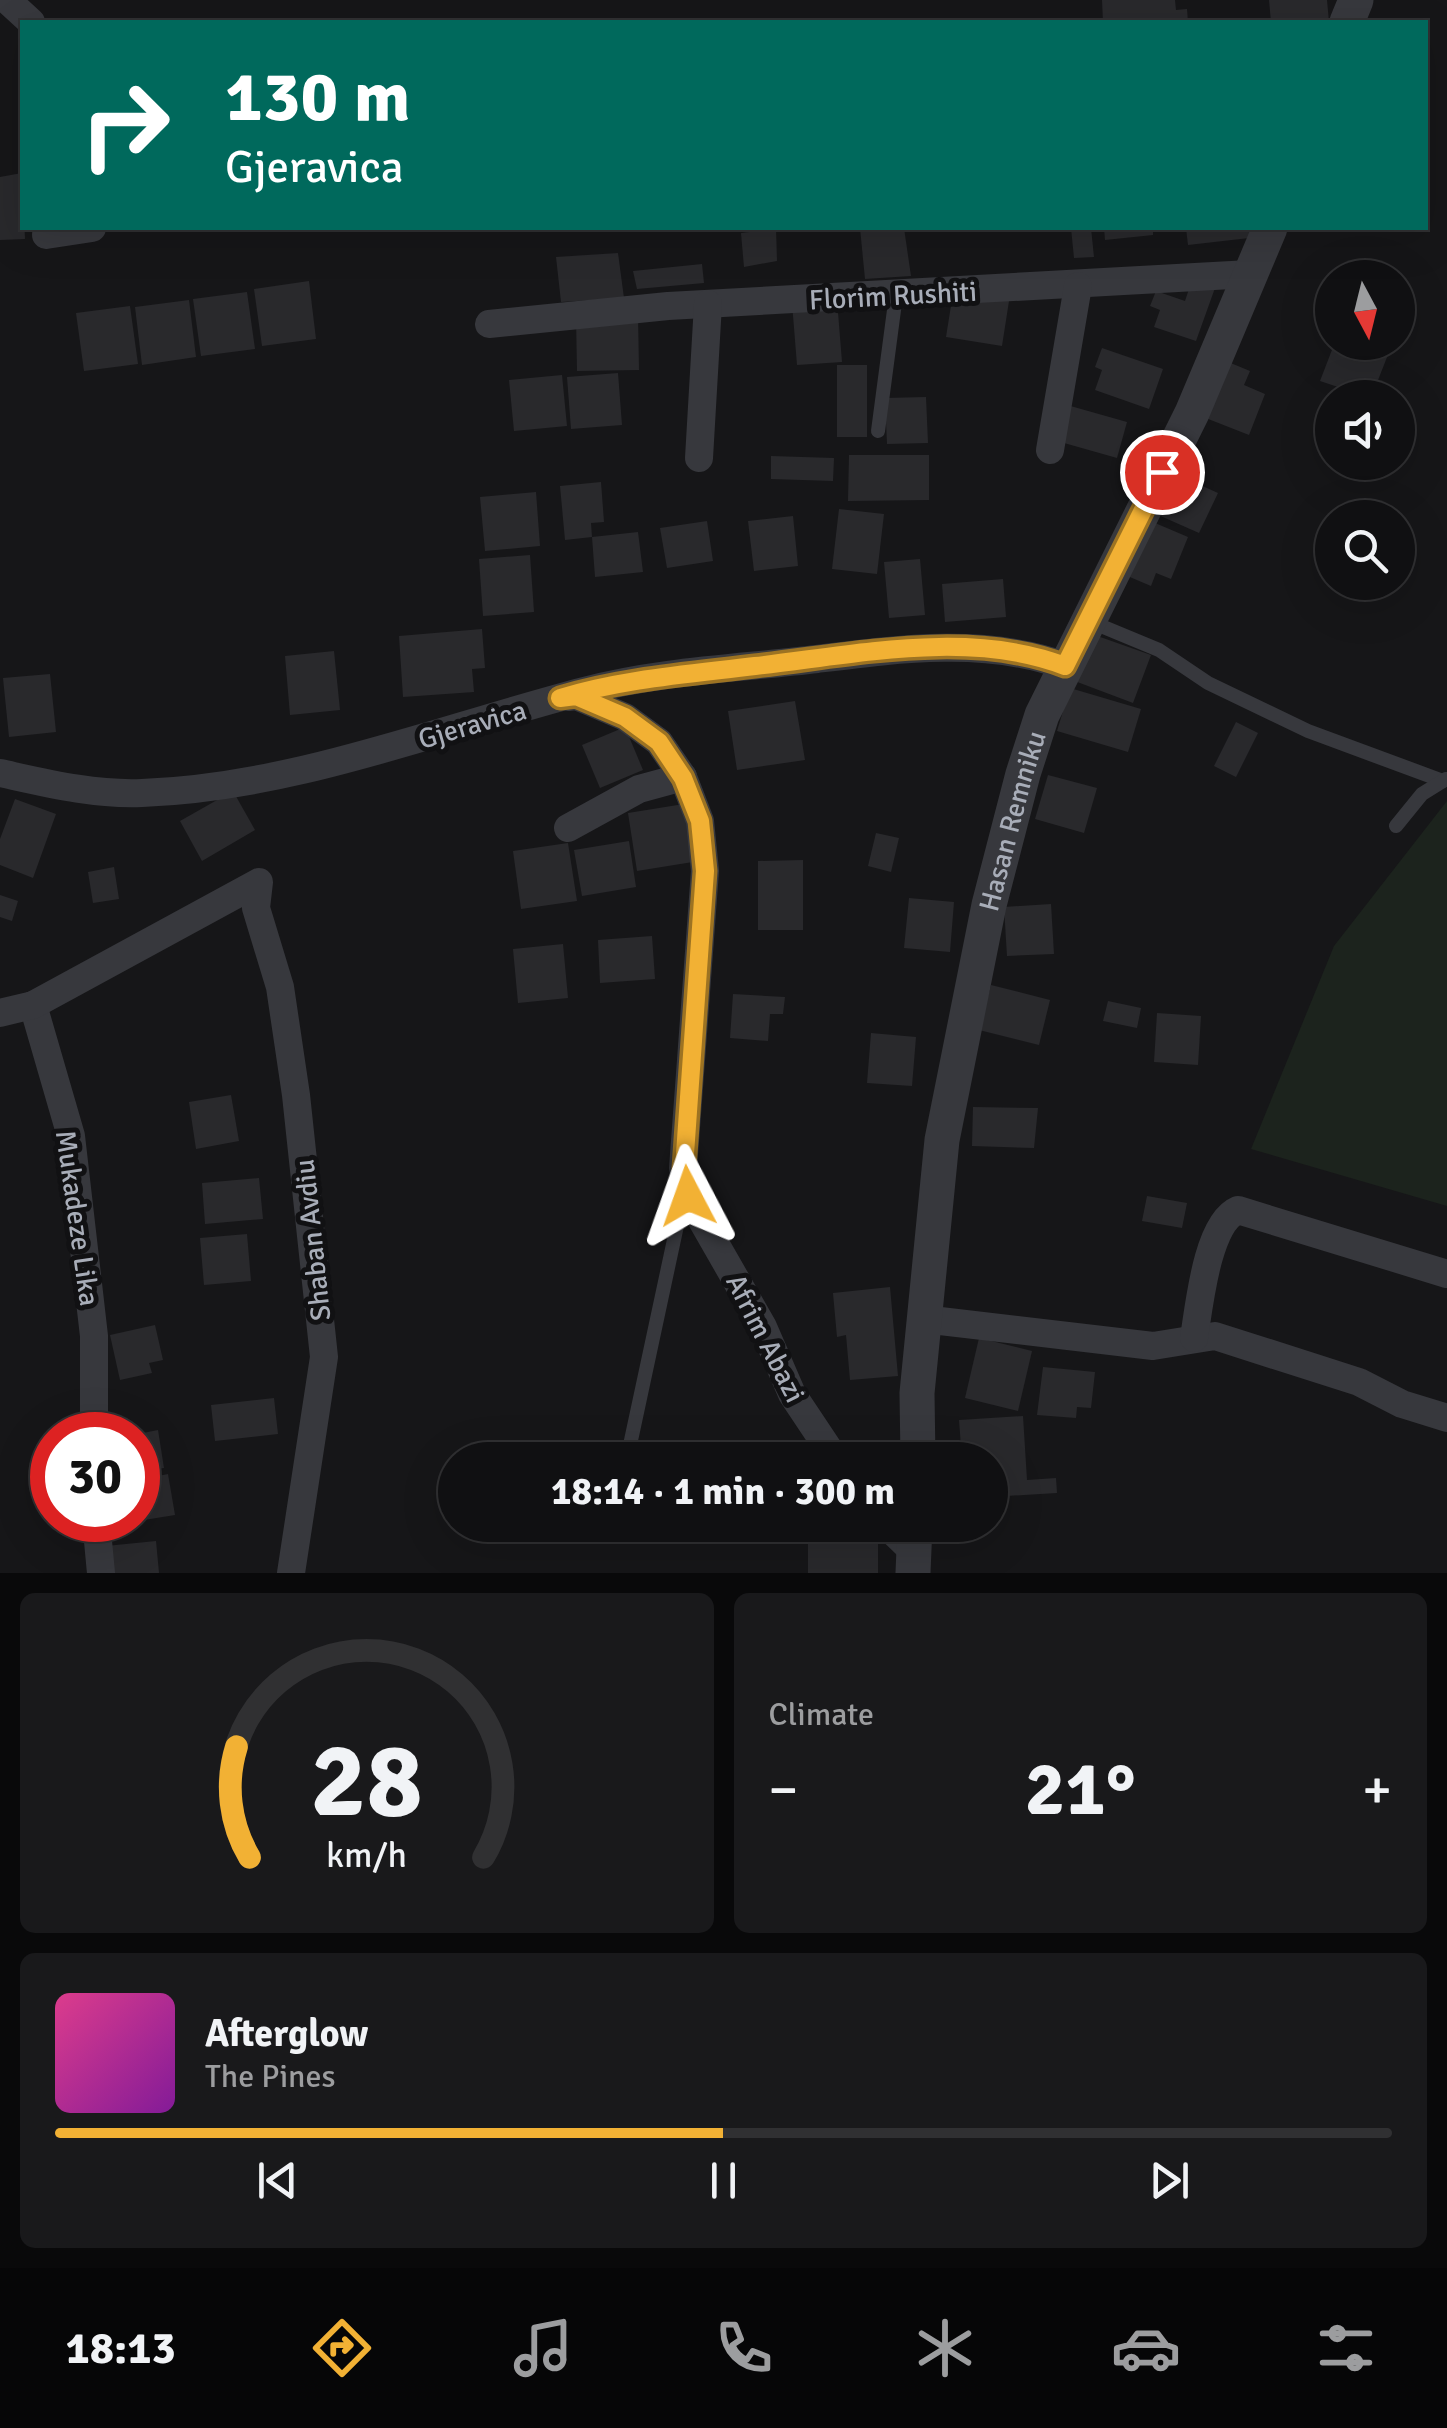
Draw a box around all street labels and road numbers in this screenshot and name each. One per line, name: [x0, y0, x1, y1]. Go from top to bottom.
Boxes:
street label: Florim Rushiti: [808, 275, 978, 317]
street label: Gjeravica: [414, 693, 530, 757]
street label: Hasan Remniku: [972, 727, 1054, 915]
street label: Mukadeze Lika: [48, 1128, 106, 1308]
street label: Shaban Avdiu: [288, 1157, 338, 1322]
street label: Afrim Abazi: [718, 1269, 812, 1408]

